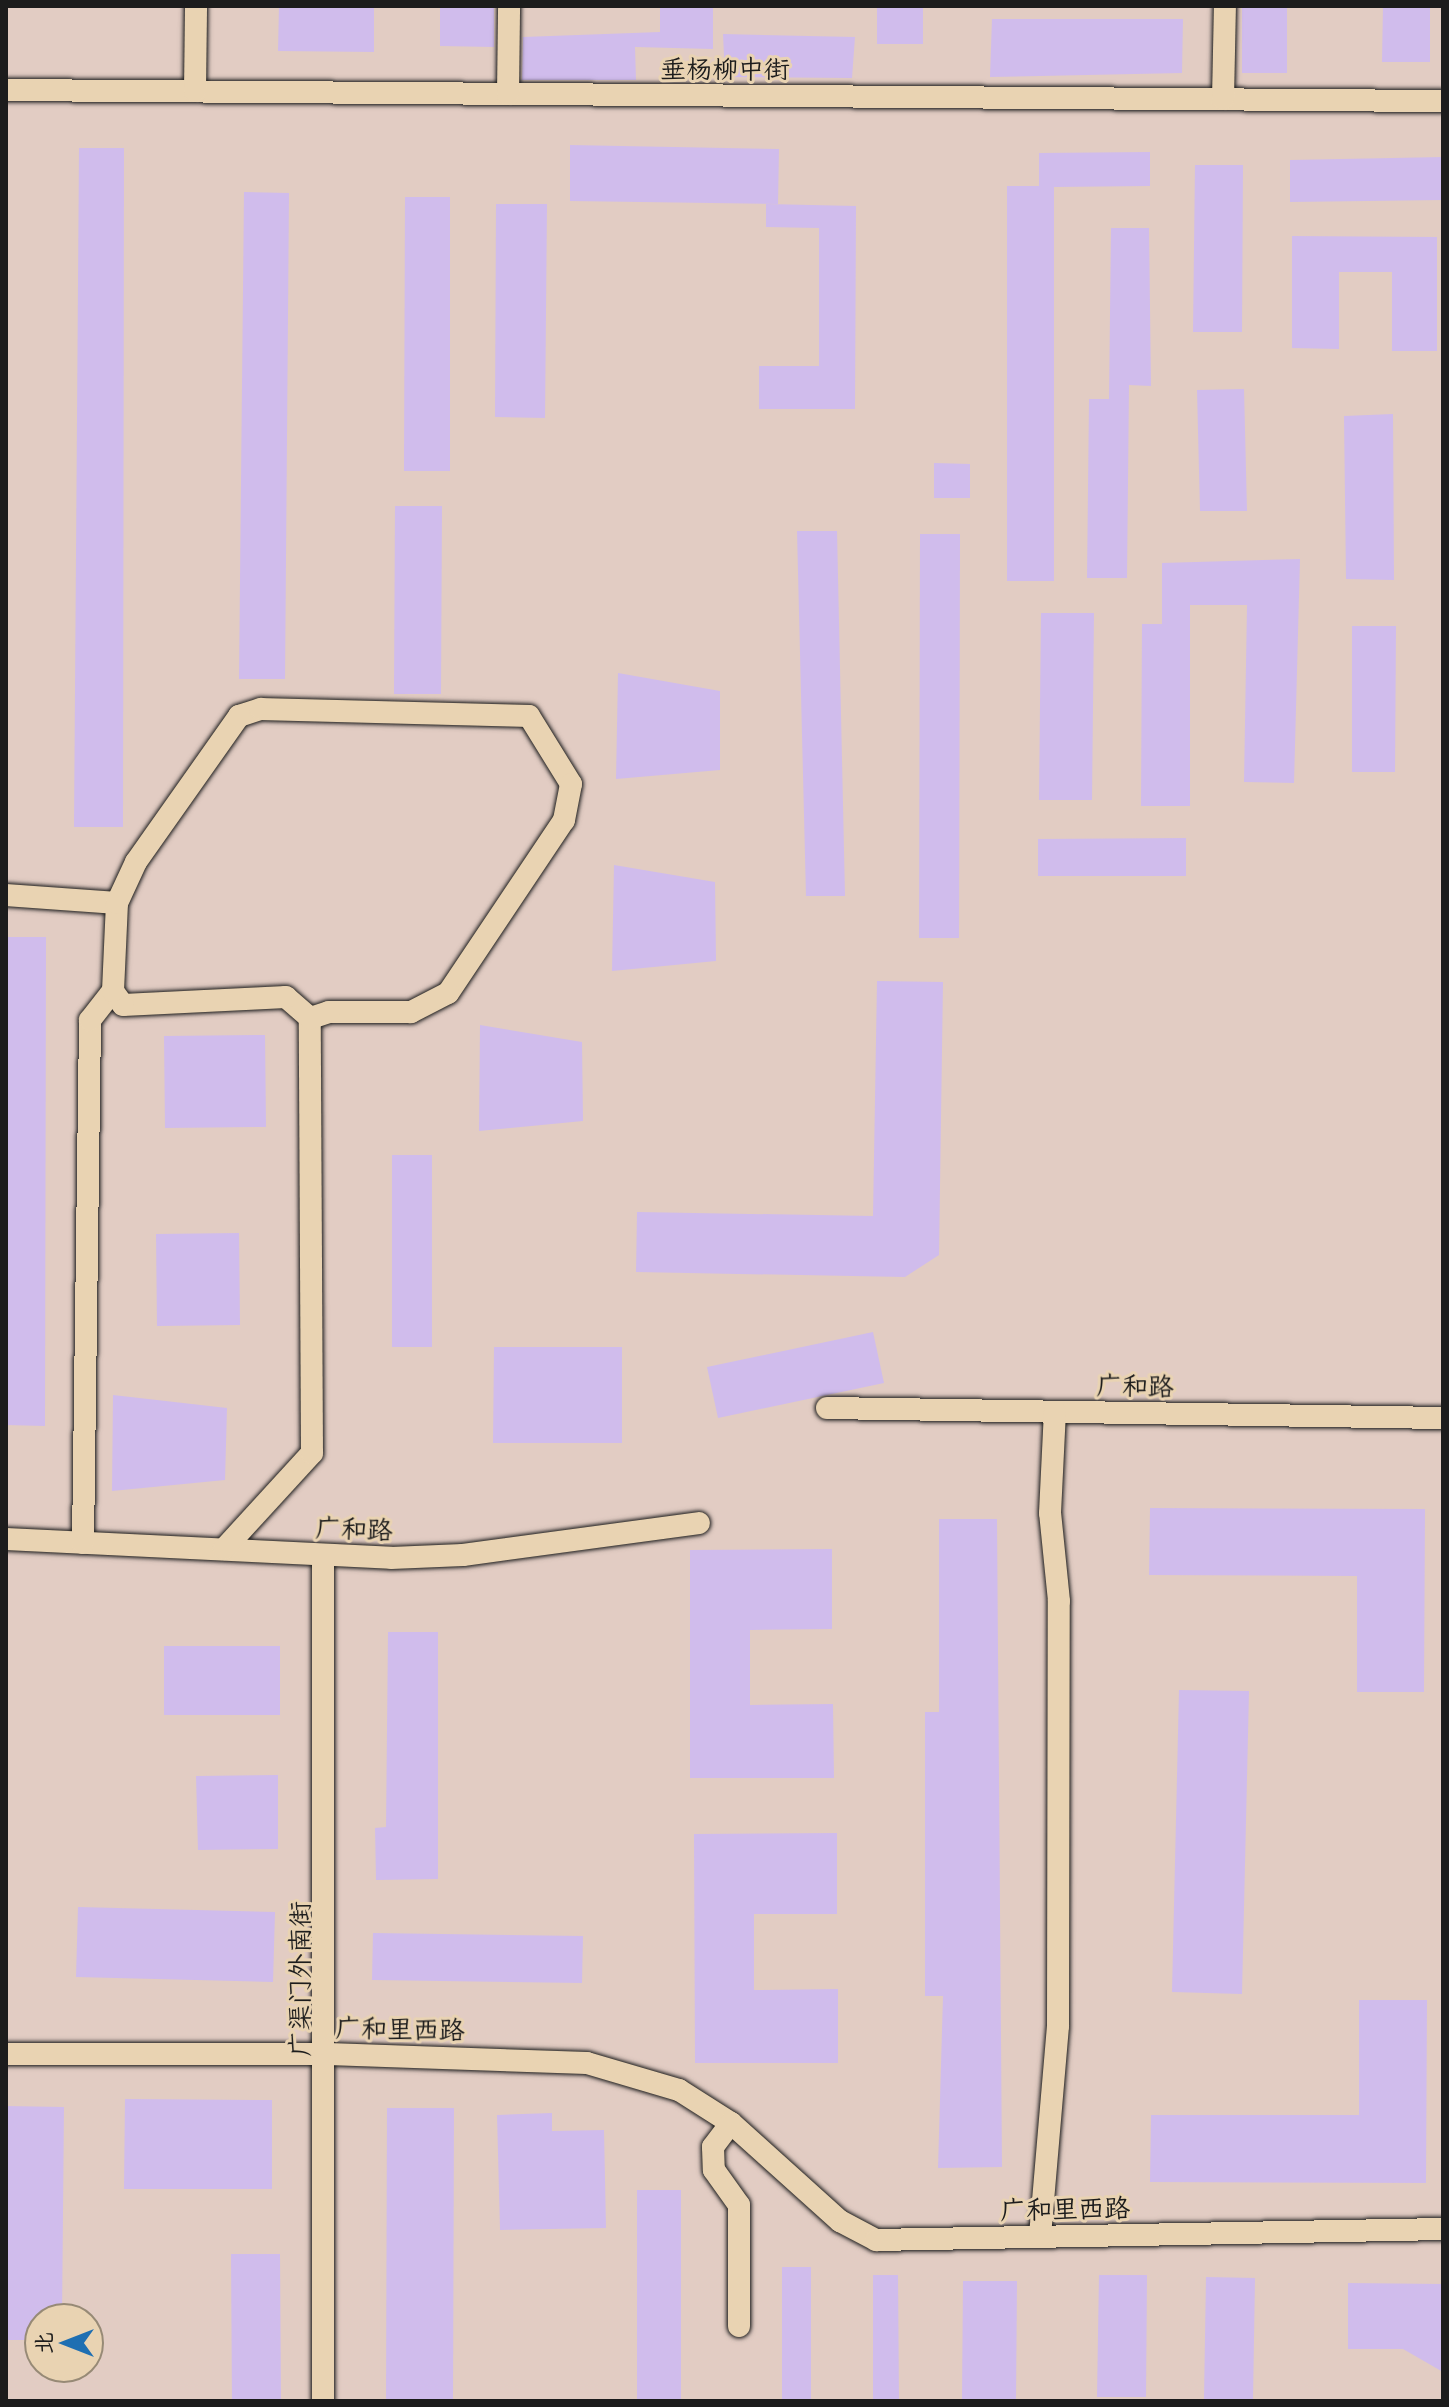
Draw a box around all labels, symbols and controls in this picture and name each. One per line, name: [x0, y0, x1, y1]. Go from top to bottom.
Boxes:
street label: 垂杨柳中街: [660, 52, 790, 84]
street label: 广和路: [1096, 1369, 1174, 1401]
street label: 广和路: [314, 1511, 394, 1545]
street label: 广渠门外南街: [283, 1901, 315, 2057]
street label: 广和里西路: [335, 2011, 465, 2045]
street label: 广和里西路: [1000, 2191, 1130, 2225]
north arrow: [24, 2303, 104, 2383]
text: 北: [25, 2332, 58, 2354]

